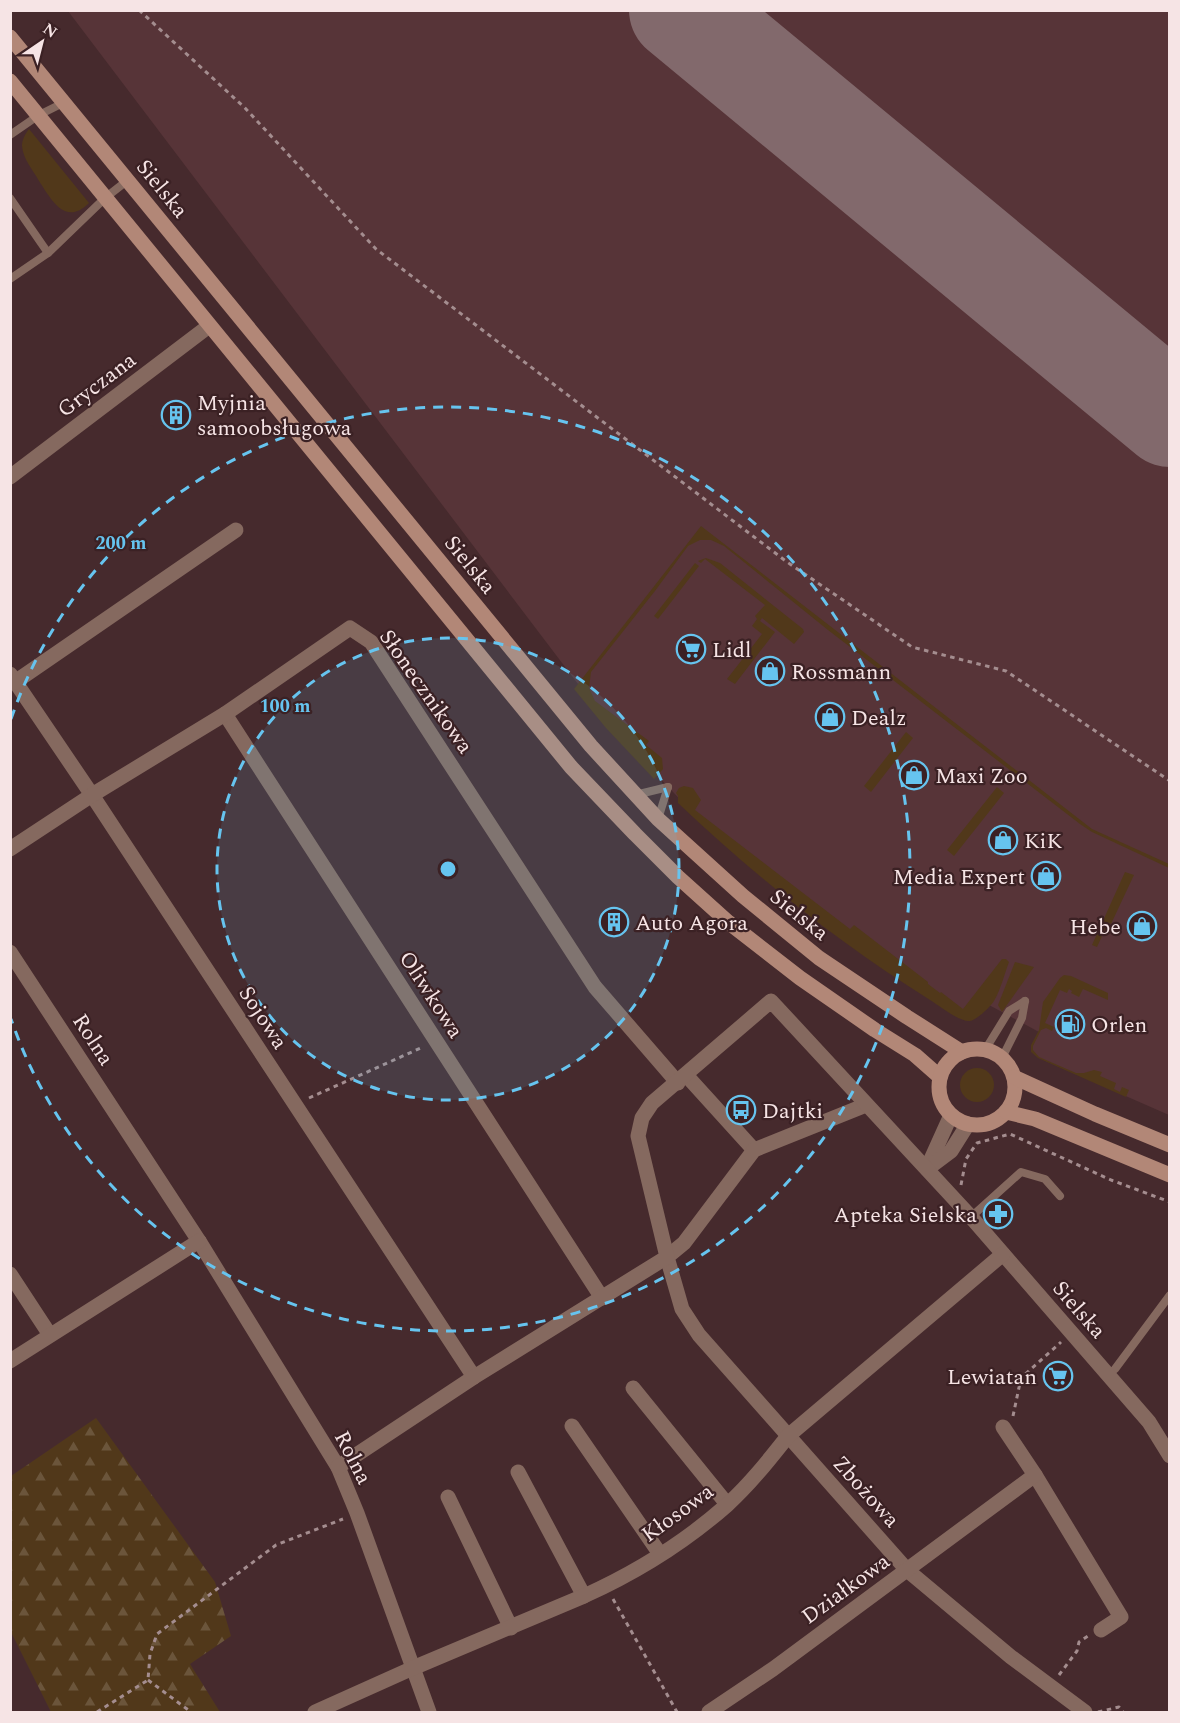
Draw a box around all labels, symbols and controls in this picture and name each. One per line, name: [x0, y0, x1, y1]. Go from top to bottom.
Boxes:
north arrow: [12, 12, 72, 72]
text: N: [38, 17, 62, 44]
street label: Sielska: [128, 152, 196, 226]
street label: Gryczana: [50, 344, 144, 426]
place label: Myjnia samoobsługowa: [197, 387, 352, 445]
building icon: Myjnia samoobsługowa: [160, 399, 192, 431]
street label: Sielska: [436, 528, 504, 602]
text: 200 m: [95, 530, 147, 557]
street label: Słonecznikowa: [371, 623, 481, 761]
supermarket icon: Lidl: [675, 633, 707, 665]
place label: Lidl: [712, 634, 752, 667]
shop icon: Rossmann: [754, 655, 786, 687]
place label: Rossmann: [791, 656, 891, 689]
text: 100 m: [259, 693, 311, 720]
shop icon: Dealz: [814, 701, 846, 733]
place label: Dealz: [851, 702, 907, 735]
shop icon: Maxi Zoo: [898, 759, 930, 791]
place label: Maxi Zoo: [935, 760, 1028, 793]
shop icon: KiK: [987, 824, 1019, 856]
place label: KiK: [1024, 825, 1062, 858]
centre of rings: [438, 859, 458, 879]
shop icon: Media Expert: [1030, 860, 1062, 892]
place label: Media Expert: [893, 861, 1025, 894]
street label: Sielska: [762, 881, 836, 949]
building icon: Auto Agora: [598, 906, 630, 938]
place label: Auto Agora: [635, 907, 748, 940]
shop icon: Hebe: [1126, 910, 1158, 942]
place label: Hebe: [1069, 911, 1121, 944]
street label: Oliwkowa: [390, 944, 472, 1045]
street label: Sojowa: [230, 979, 296, 1056]
street label: Rolna: [64, 1007, 122, 1073]
fuel station icon: Orlen: [1054, 1008, 1086, 1040]
place label: Orlen: [1091, 1009, 1147, 1042]
bus stop icon: Dajtki: [725, 1094, 757, 1126]
place label: Dajtki: [762, 1095, 823, 1128]
pharmacy icon: Apteka Sielska: [982, 1198, 1014, 1230]
place label: Apteka Sielska: [833, 1199, 977, 1232]
street label: Sielska: [1044, 1274, 1114, 1347]
supermarket icon: Lewiatan: [1042, 1360, 1074, 1392]
place label: Lewiatan: [947, 1361, 1037, 1394]
street label: Rolna: [325, 1425, 380, 1490]
street label: Zbożowa: [824, 1448, 908, 1536]
street label: Kłosowa: [635, 1475, 721, 1551]
street label: Działkowa: [795, 1546, 897, 1633]

